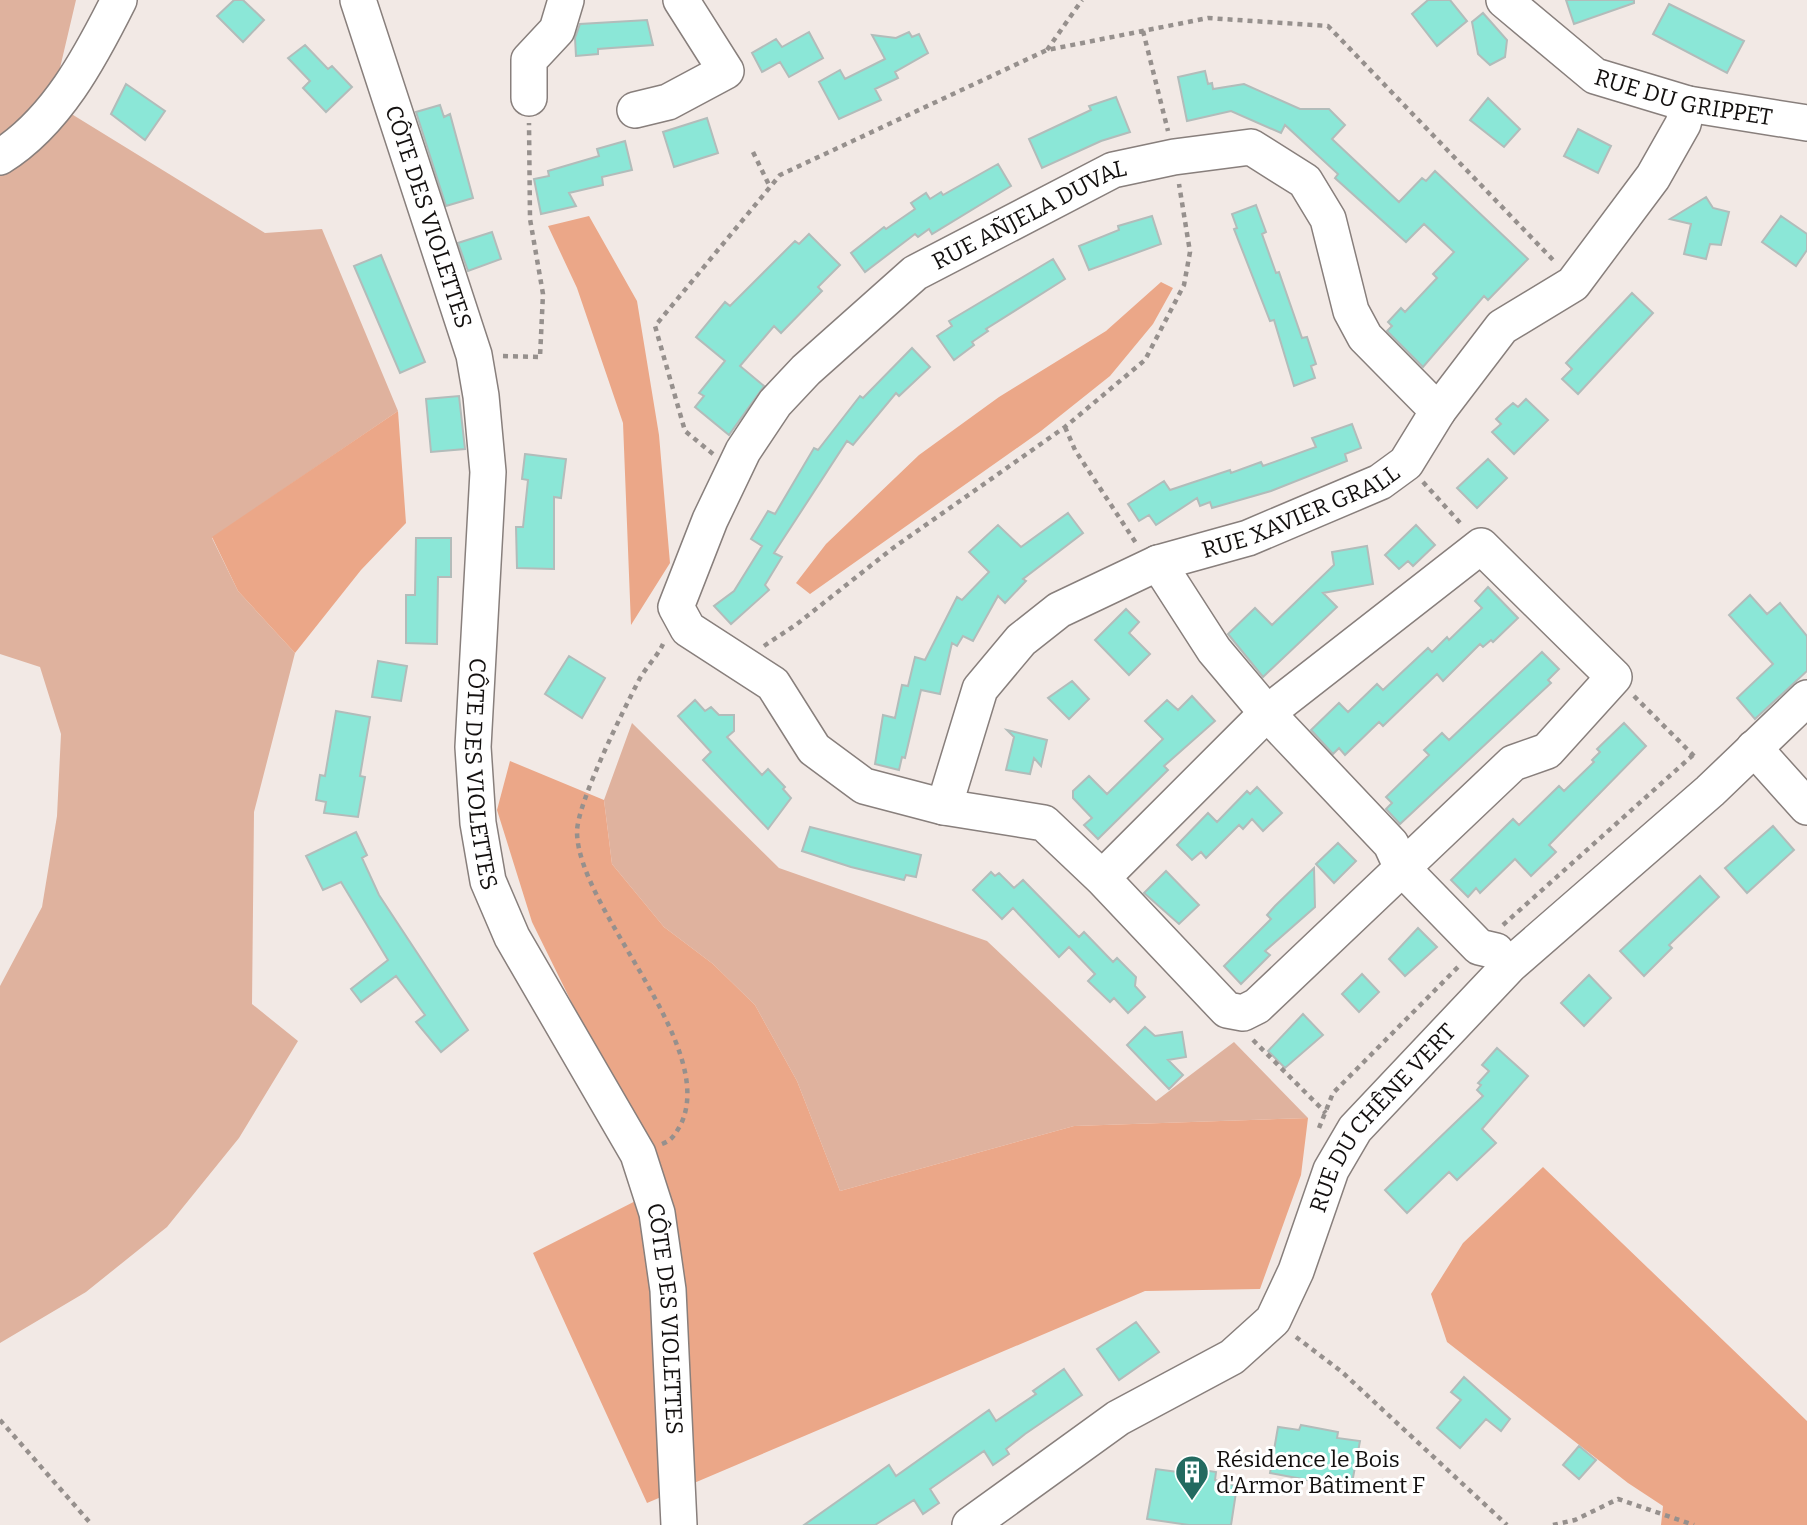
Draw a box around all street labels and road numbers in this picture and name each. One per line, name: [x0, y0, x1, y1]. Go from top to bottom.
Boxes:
street label: RUE DU GRIPPET: [1591, 63, 1775, 131]
street label: CÔTE DES VIOLETTES: [379, 102, 478, 332]
street label: RUE AÑJELA DUVAL: [927, 153, 1129, 276]
street label: RUE XAVIER GRALL: [1199, 458, 1405, 564]
street label: CÔTE DES VIOLETTES: [459, 657, 504, 894]
street label: RUE DU CHÊNE VERT: [1303, 1018, 1461, 1216]
street label: CÔTE DES VIOLETTES: [641, 1199, 689, 1435]

